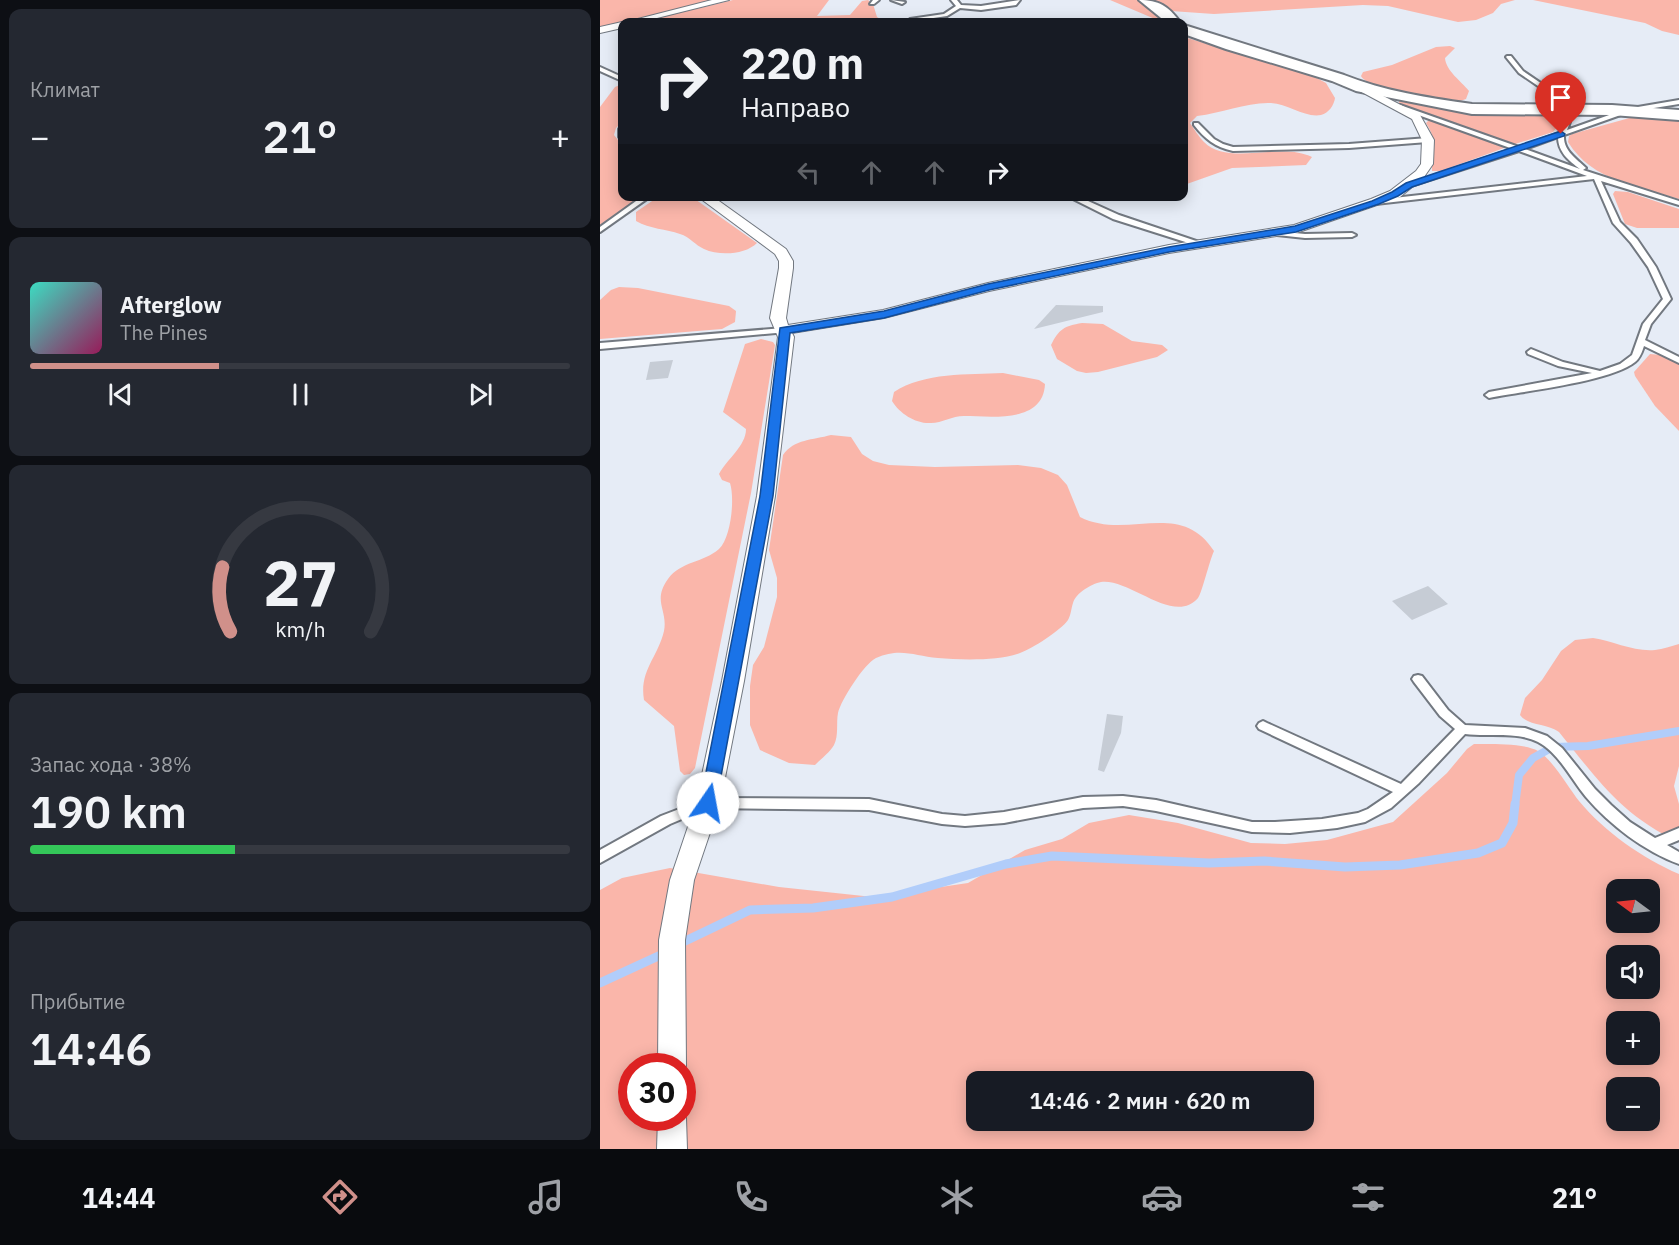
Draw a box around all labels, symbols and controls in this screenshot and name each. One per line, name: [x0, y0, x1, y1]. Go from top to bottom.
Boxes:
text: 220 m: [741, 36, 864, 91]
icon: right: [642, 42, 720, 120]
pin: [1535, 72, 1586, 134]
text: Климат: [30, 76, 100, 103]
icon: arrive: [1544, 81, 1577, 114]
text: Направо: [741, 89, 850, 124]
text: 21°: [262, 107, 338, 165]
text: −: [30, 115, 50, 158]
text: +: [550, 115, 570, 158]
icon: left: [792, 156, 825, 189]
icon: ahead: [855, 156, 888, 189]
icon: ahead: [918, 156, 951, 189]
icon: right: [981, 156, 1014, 189]
text: Afterglow: [120, 290, 222, 319]
text: The Pines: [120, 319, 208, 346]
icon: previous: [104, 378, 137, 411]
icon: pause: [284, 378, 317, 411]
icon: next: [464, 378, 497, 411]
text: 27: [263, 542, 337, 623]
text: km/h: [275, 615, 325, 643]
text: Запас хода · 38%: [30, 751, 192, 778]
position arrow: [676, 771, 740, 835]
text: 190 km: [30, 782, 187, 840]
north arrow: [1606, 879, 1660, 933]
map controls: [1606, 879, 1660, 1131]
button: sound: [1606, 945, 1660, 999]
text: Прибытие: [30, 988, 125, 1015]
button: +: [1606, 1011, 1660, 1065]
text: 14:46: [30, 1019, 152, 1077]
speed limit sign: 30: [618, 1053, 696, 1131]
button: −: [1606, 1077, 1660, 1131]
text: 14:46 · 2 мин · 620 m: [1029, 1086, 1251, 1115]
icon: directions: [319, 1176, 361, 1218]
icon: music: [525, 1176, 567, 1218]
icon: phone: [730, 1176, 772, 1218]
icon: climate: [936, 1176, 978, 1218]
icon: car: [1141, 1176, 1183, 1218]
icon: filters: [1347, 1176, 1389, 1218]
text: 14:44: [82, 1180, 155, 1215]
text: 21°: [1552, 1180, 1597, 1215]

